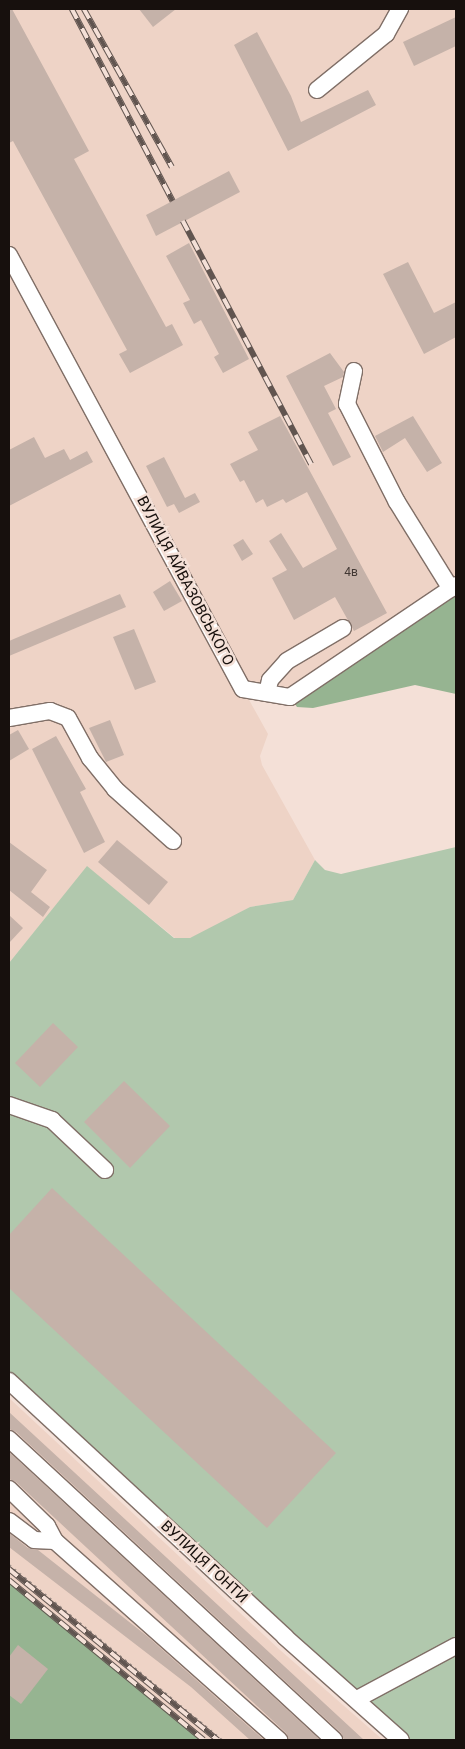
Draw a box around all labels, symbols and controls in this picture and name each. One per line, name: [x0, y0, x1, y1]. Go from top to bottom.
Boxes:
street label: ВУЛИЦЯ АЙВАЗОВСЬКОГО: [133, 493, 237, 669]
house number: 4в: [344, 566, 358, 580]
street label: ВУЛИЦЯ ГОНТИ: [157, 1517, 251, 1607]

